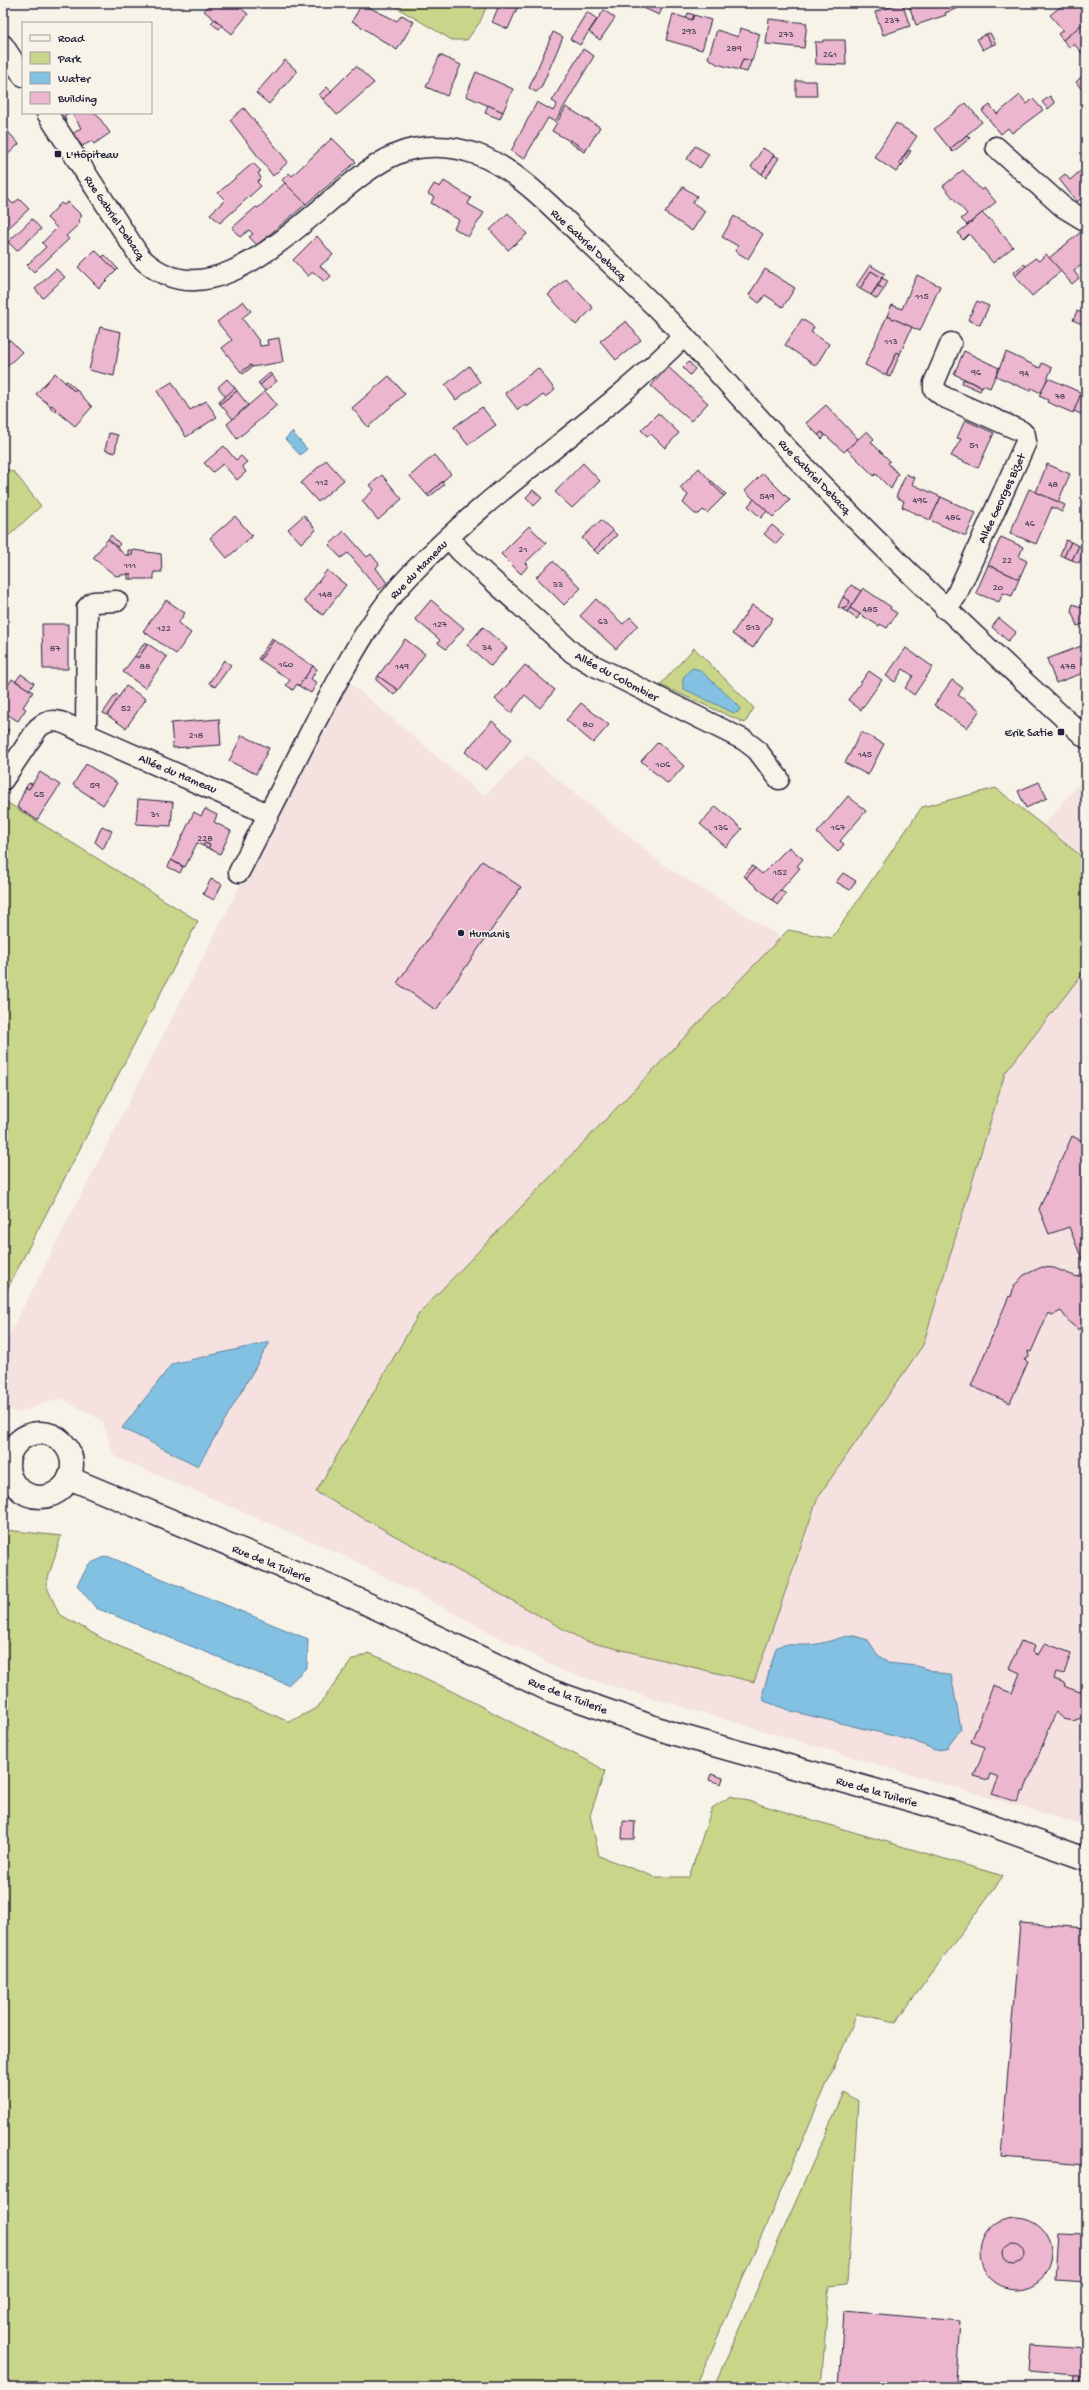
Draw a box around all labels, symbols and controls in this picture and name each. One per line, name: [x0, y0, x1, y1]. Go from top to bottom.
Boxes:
house number: 237: [884, 15, 900, 27]
legend: [22, 22, 152, 114]
house number: 293: [681, 26, 697, 38]
house number: 273: [778, 29, 794, 41]
text: Road: [58, 33, 85, 47]
house number: 289: [726, 43, 742, 55]
house number: 261: [823, 49, 837, 61]
text: Park: [57, 53, 83, 67]
text: Water: [58, 73, 92, 87]
text: Building: [57, 93, 97, 107]
marker: L'Hôpiteau: [53, 149, 63, 159]
place label: L'Hôpiteau: [66, 149, 119, 163]
street label: Rue Gabriel Debacq: [80, 173, 148, 264]
street label: Rue Gabriel Debacq: [547, 207, 630, 285]
house number: 115: [914, 291, 929, 303]
house number: 113: [883, 336, 898, 348]
house number: 96: [970, 367, 982, 379]
house number: 94: [1018, 368, 1029, 380]
house number: 78: [1054, 391, 1066, 403]
street label: Rue Gabriel Debacq: [774, 437, 854, 519]
house number: 51: [969, 440, 979, 452]
street label: Allée Georges Bizet: [976, 451, 1030, 546]
house number: 112: [315, 477, 329, 489]
house number: 48: [1048, 479, 1059, 491]
house number: 549: [760, 491, 775, 503]
house number: 496: [913, 495, 928, 507]
house number: 486: [945, 512, 962, 524]
house number: 46: [1025, 518, 1036, 530]
street label: Rue du Hameau: [388, 538, 451, 603]
house number: 21: [519, 544, 527, 556]
house number: 22: [1002, 555, 1012, 567]
house number: 111: [123, 560, 136, 572]
house number: 33: [552, 579, 563, 591]
house number: 20: [993, 582, 1004, 594]
house number: 148: [317, 589, 333, 601]
house number: 485: [862, 604, 878, 616]
house number: 63: [598, 616, 608, 628]
house number: 127: [432, 619, 448, 631]
house number: 513: [746, 622, 760, 634]
house number: 122: [156, 623, 171, 635]
house number: 34: [481, 642, 492, 654]
house number: 87: [50, 643, 61, 655]
street label: Allée du Colombier: [572, 650, 662, 707]
house number: 160: [278, 659, 294, 671]
house number: 88: [140, 661, 151, 673]
house number: 149: [394, 661, 409, 673]
house number: 478: [1060, 661, 1076, 673]
house number: 52: [121, 703, 131, 715]
house number: 80: [582, 719, 594, 731]
place label: Erik Satie: [1005, 727, 1054, 741]
marker: Erik Satie: [1056, 727, 1066, 737]
house number: 218: [189, 730, 204, 742]
house number: 145: [857, 749, 872, 761]
street label: Allée du Hameau: [136, 752, 219, 798]
house number: 106: [655, 759, 671, 771]
house number: 59: [90, 780, 100, 792]
house number: 65: [34, 789, 44, 801]
house number: 31: [149, 809, 160, 821]
house number: 136: [713, 822, 729, 834]
house number: 167: [830, 822, 846, 834]
house number: 228: [197, 833, 213, 845]
house number: 152: [772, 867, 787, 879]
marker: Humanis: [456, 928, 466, 938]
place label: Humanis: [469, 928, 510, 942]
street label: Rue de la Tuilerie: [230, 1543, 314, 1587]
street label: Rue de la Tuilerie: [526, 1675, 610, 1719]
street label: Rue de la Tuilerie: [834, 1775, 919, 1811]

